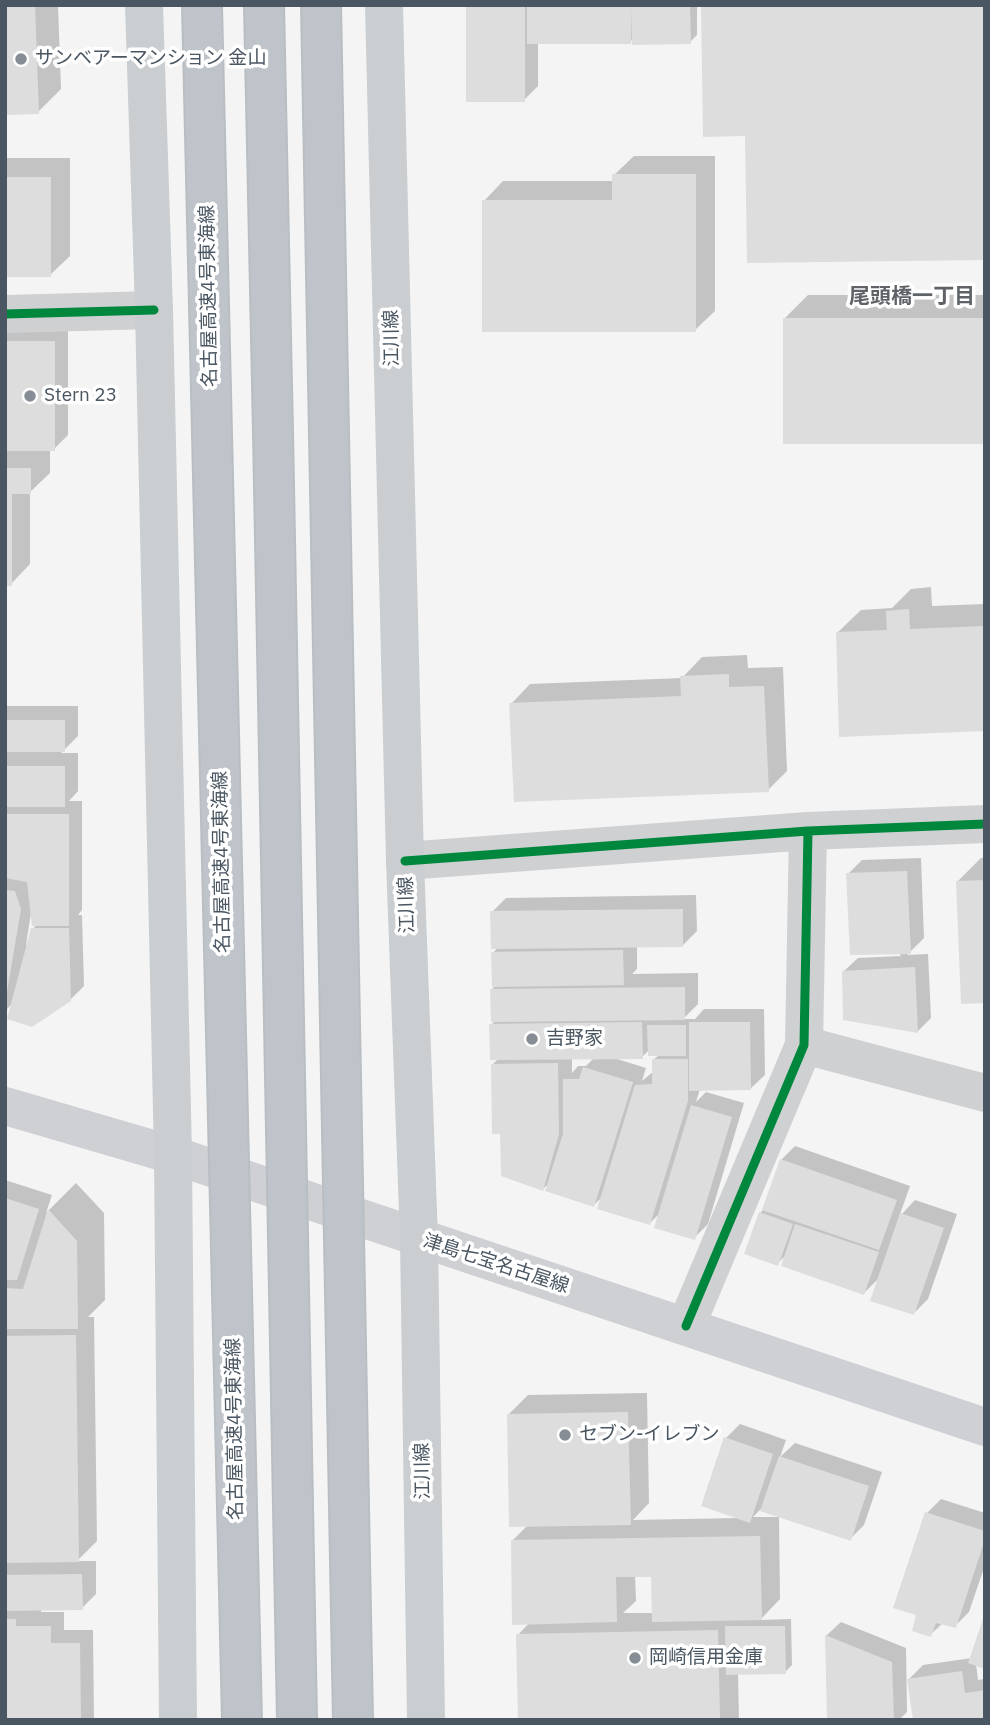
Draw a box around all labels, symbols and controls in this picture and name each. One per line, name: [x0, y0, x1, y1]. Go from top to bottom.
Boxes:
place label: サンベアーマンション 金山: [35, 48, 266, 70]
marker: サンベアーマンション 金山: [13, 51, 29, 67]
street label: 名古屋高速4号東海線: [196, 205, 222, 387]
district label: 尾頭橋一丁目: [849, 284, 975, 310]
street label: 江川線: [380, 309, 404, 367]
place label: Stern 23: [44, 385, 117, 407]
marker: Stern 23: [22, 388, 38, 404]
street label: 名古屋高速4号東海線: [209, 771, 235, 953]
street label: 江川線: [395, 876, 419, 934]
place label: 吉野家: [546, 1028, 603, 1050]
marker: 吉野家: [524, 1031, 540, 1047]
street label: 津島七宝名古屋線: [420, 1230, 572, 1298]
street label: 名古屋高速4号東海線: [222, 1338, 248, 1520]
place label: セブン-イレブン: [579, 1424, 720, 1446]
marker: セブン-イレブン: [557, 1427, 573, 1443]
street label: 江川線: [411, 1442, 435, 1500]
place label: 岡崎信用金庫: [649, 1647, 763, 1669]
marker: 岡崎信用金庫: [627, 1650, 643, 1666]

